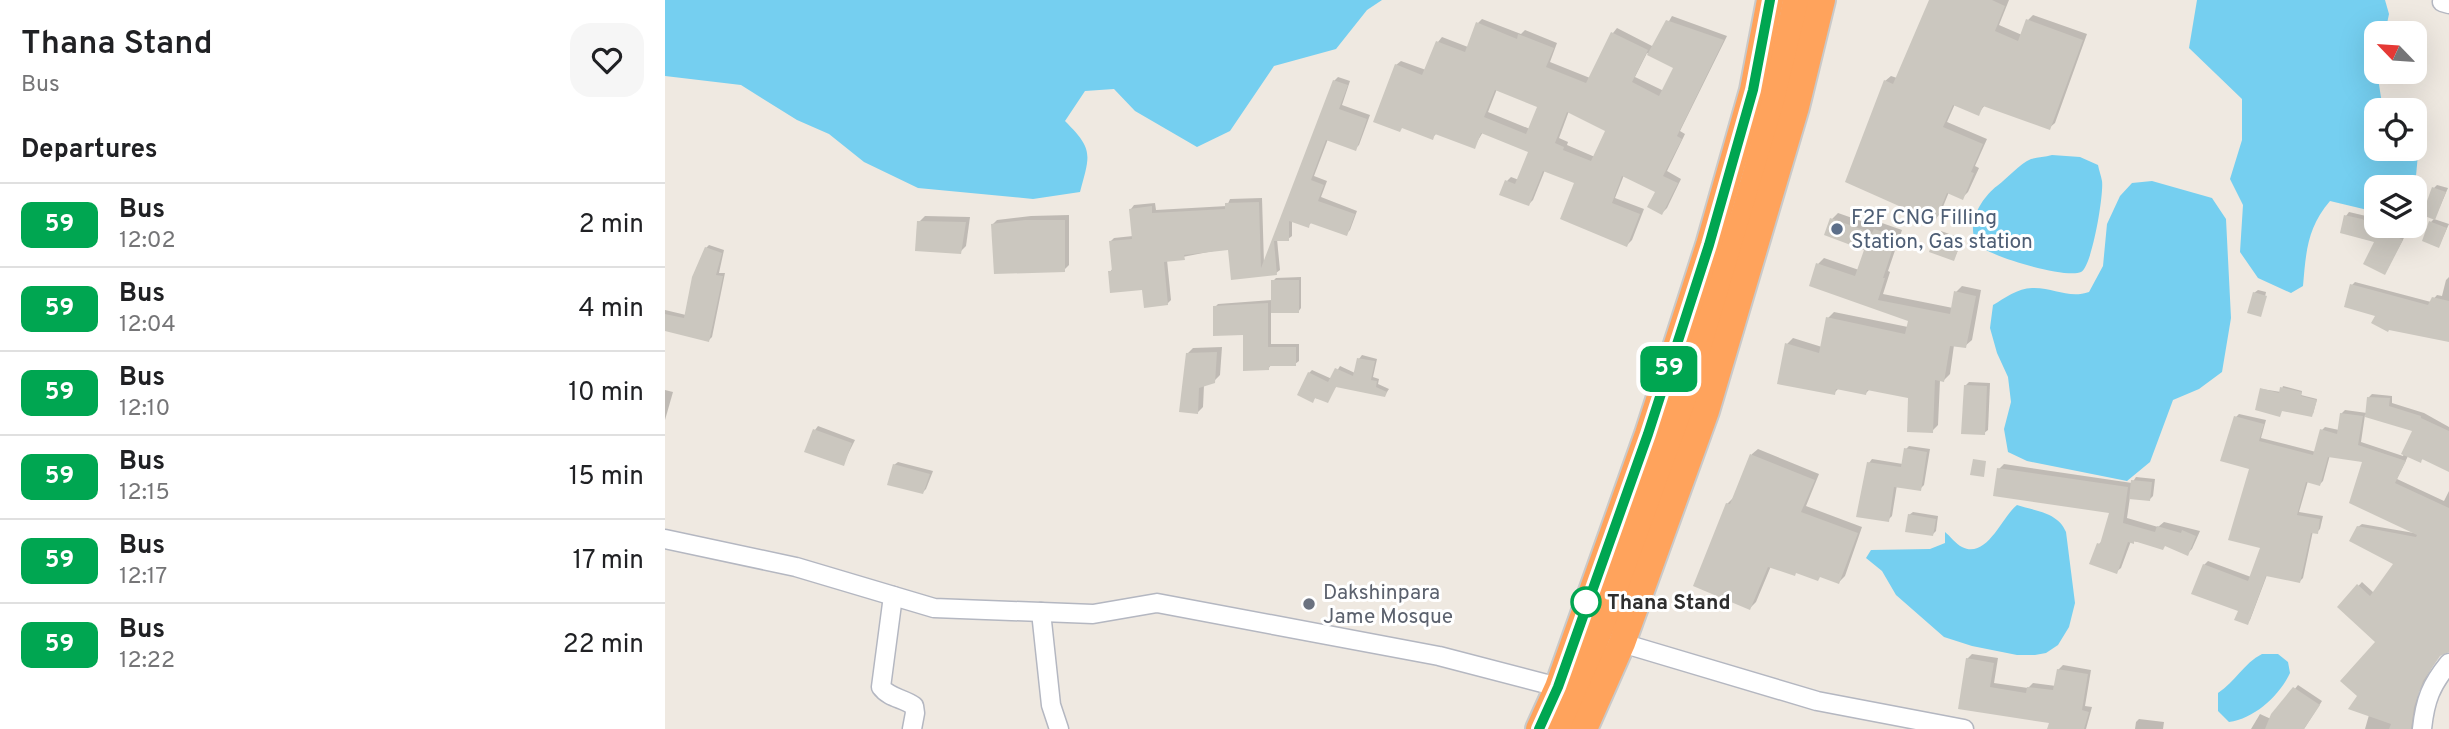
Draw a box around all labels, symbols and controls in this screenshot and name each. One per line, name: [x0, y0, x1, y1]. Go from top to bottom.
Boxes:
north arrow: [2364, 21, 2427, 84]
map controls: [2364, 21, 2427, 238]
button: heart: [570, 23, 644, 97]
text: Thana Stand: [21, 24, 213, 66]
text: Bus: [21, 71, 60, 100]
button: locate: [2364, 98, 2427, 161]
text: Departures: [21, 134, 158, 167]
button: layers: [2364, 175, 2427, 238]
text: Bus: [119, 194, 165, 227]
place label: F2F CNG Filling Station, Gas station: [1851, 205, 2033, 256]
text: 2 min: [579, 209, 644, 242]
text: 59: [45, 210, 74, 240]
marker: F2F CNG Filling Station, Gas station: [1829, 221, 1845, 237]
text: 12:02: [119, 227, 176, 256]
text: Bus: [119, 278, 165, 311]
text: 4 min: [578, 293, 644, 326]
text: 59: [45, 294, 74, 324]
text: 12:04: [119, 311, 176, 340]
line badge: 59: [1637, 346, 1701, 392]
text: 59: [1654, 354, 1684, 384]
text: Bus: [119, 362, 165, 395]
text: 10 min: [568, 377, 644, 410]
text: 59: [45, 378, 74, 408]
text: 12:10: [119, 395, 170, 424]
text: Bus: [119, 446, 165, 479]
text: 15 min: [569, 461, 644, 494]
text: 59: [45, 462, 74, 492]
text: 12:15: [119, 479, 170, 508]
text: Bus: [119, 530, 165, 563]
text: 17 min: [572, 545, 644, 578]
text: 59: [45, 546, 74, 576]
text: 12:17: [119, 563, 167, 592]
place label: Dakshinpara Jame Mosque: [1323, 580, 1453, 631]
marker: Thana Stand: [1571, 587, 1601, 617]
place label: Thana Stand: [1607, 590, 1731, 617]
marker: Dakshinpara Jame Mosque: [1301, 596, 1317, 612]
text: Bus: [119, 614, 165, 647]
text: 22 min: [563, 629, 644, 662]
text: 59: [45, 630, 74, 660]
text: 12:22: [119, 647, 175, 676]

